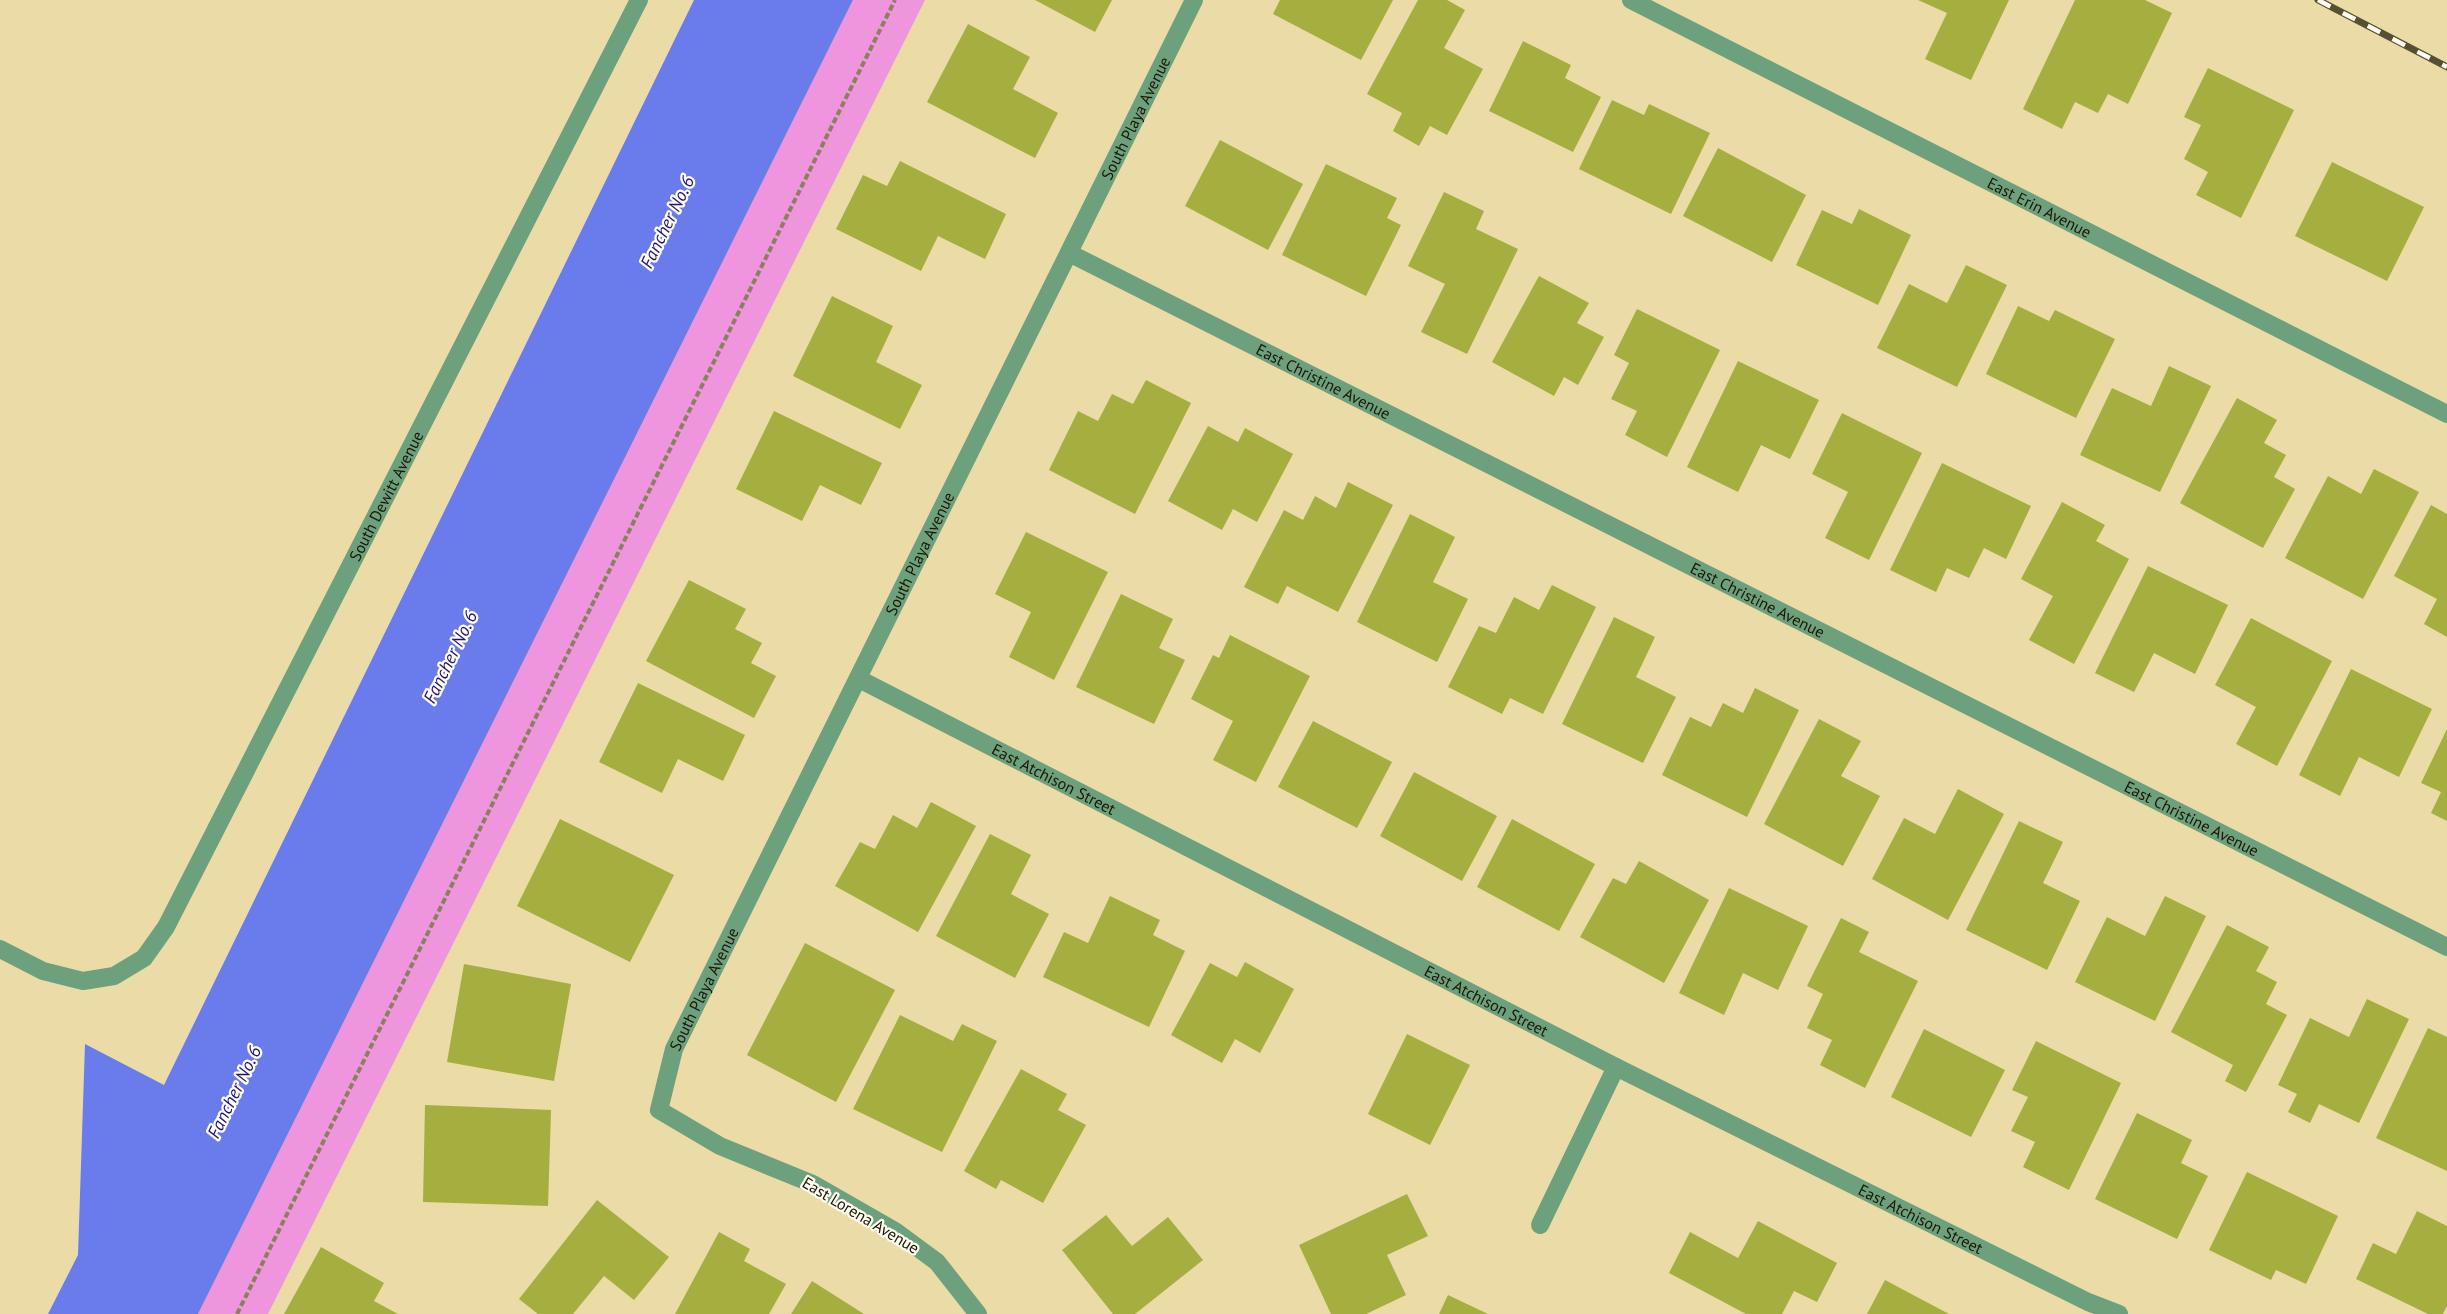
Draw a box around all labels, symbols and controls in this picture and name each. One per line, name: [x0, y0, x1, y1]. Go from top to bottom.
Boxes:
street label: South Playa Avenue: [1097, 53, 1174, 183]
water label: Fancher No. 6: [635, 172, 699, 272]
street label: East Erin Avenue: [1984, 173, 2095, 242]
street label: East Christine Avenue: [1253, 339, 1394, 423]
street label: South Dewitt Avenue: [345, 427, 427, 564]
street label: South Playa Avenue: [881, 489, 959, 618]
street label: East Christine Avenue: [1687, 558, 1828, 642]
water label: Fancher No. 6: [418, 607, 482, 707]
street label: East Atchison Street: [989, 739, 1120, 819]
street label: East Christine Avenue: [2121, 776, 2262, 861]
street label: South Playa Avenue: [665, 924, 743, 1054]
street label: East Atchison Street: [1421, 961, 1552, 1041]
water label: Fancher No. 6: [202, 1042, 266, 1142]
street label: East Lorena Avenue: [799, 1172, 923, 1258]
street label: East Atchison Street: [1855, 1179, 1987, 1258]

